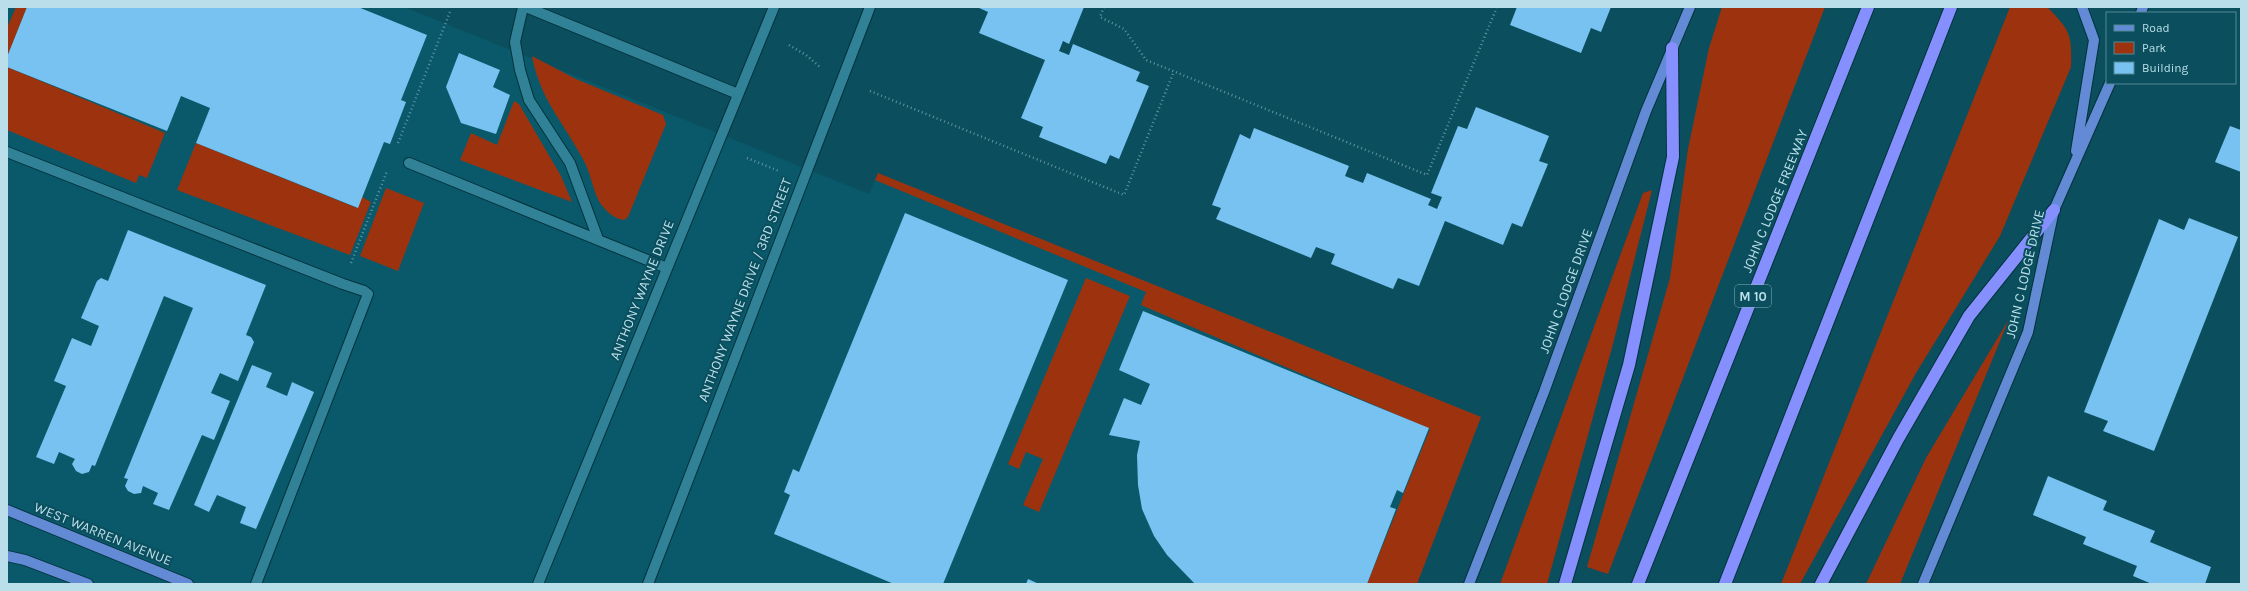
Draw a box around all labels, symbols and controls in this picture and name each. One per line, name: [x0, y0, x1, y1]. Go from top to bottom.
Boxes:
legend: [2106, 12, 2236, 84]
text: Road: [2142, 21, 2170, 35]
text: Park: [2142, 41, 2167, 55]
text: Building: [2142, 61, 2189, 75]
street label: JOHN C LODGE FREEWAY: [1738, 127, 1812, 275]
street label: ANTHONY WAYNE DRIVE / 3RD STREET: [694, 176, 796, 404]
street label: JOHN C LODGE DRIVE: [2002, 208, 2048, 340]
street label: ANTHONY WAYNE DRIVE: [606, 218, 678, 362]
street label: JOHN C LODGE DRIVE: [1536, 226, 1596, 356]
road number: M 10: [1735, 285, 1771, 307]
street label: WEST WARREN AVENUE: [32, 499, 174, 569]

